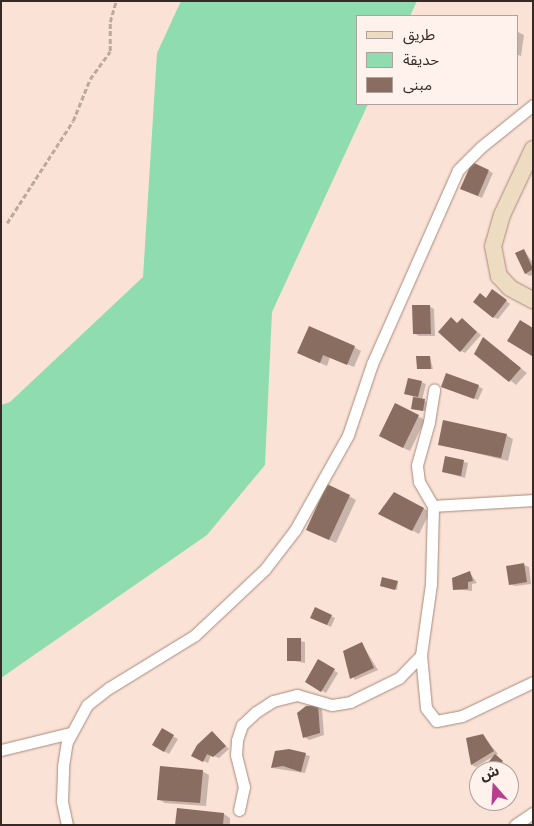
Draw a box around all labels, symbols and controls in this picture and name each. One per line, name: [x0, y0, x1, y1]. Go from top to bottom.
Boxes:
legend: [356, 15, 519, 105]
text: طريق: [403, 26, 435, 43]
text: حديقة: [403, 51, 439, 68]
text: مبنى: [403, 76, 432, 93]
north arrow: [469, 761, 519, 811]
text: ش: [478, 762, 501, 783]

